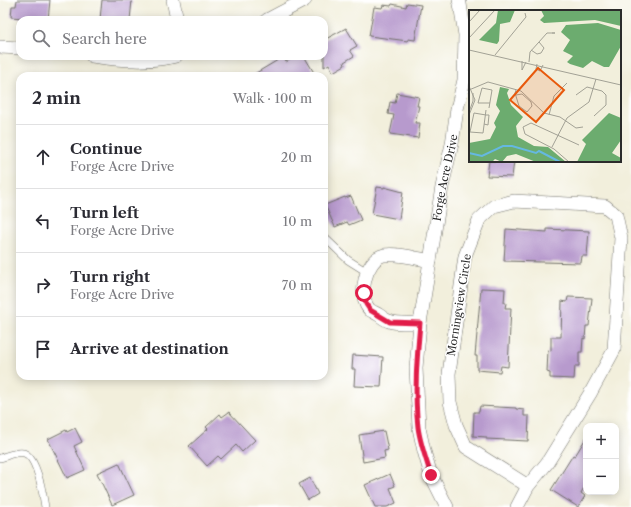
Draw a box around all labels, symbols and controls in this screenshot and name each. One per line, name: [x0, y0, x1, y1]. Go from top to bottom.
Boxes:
inset map: [469, 10, 621, 162]
search box: [16, 16, 328, 60]
icon: search: [30, 27, 52, 49]
text: Search here: [62, 29, 147, 48]
text: 2 min: [32, 88, 81, 108]
text: Walk · 100 m: [233, 90, 312, 106]
street label: Forge Acre Drive: [430, 133, 460, 222]
text: Continue: [70, 139, 142, 158]
icon: ahead: [32, 146, 54, 168]
text: 20 m: [281, 149, 312, 165]
text: Forge Acre Drive: [70, 158, 174, 174]
text: Turn left: [70, 203, 139, 222]
icon: left: [32, 210, 54, 232]
text: 10 m: [283, 213, 312, 229]
text: Forge Acre Drive: [70, 222, 174, 238]
street label: Morningview Circle: [444, 253, 474, 357]
text: Turn right: [70, 267, 150, 286]
icon: right: [32, 274, 54, 296]
text: 70 m: [282, 277, 312, 293]
route start: [355, 284, 373, 302]
text: Forge Acre Drive: [70, 286, 174, 302]
icon: arrive: [32, 338, 54, 360]
text: Arrive at destination: [70, 339, 229, 358]
map controls: [583, 423, 619, 495]
button: +: [583, 423, 619, 459]
button: −: [583, 459, 619, 495]
route end: [422, 466, 440, 484]

